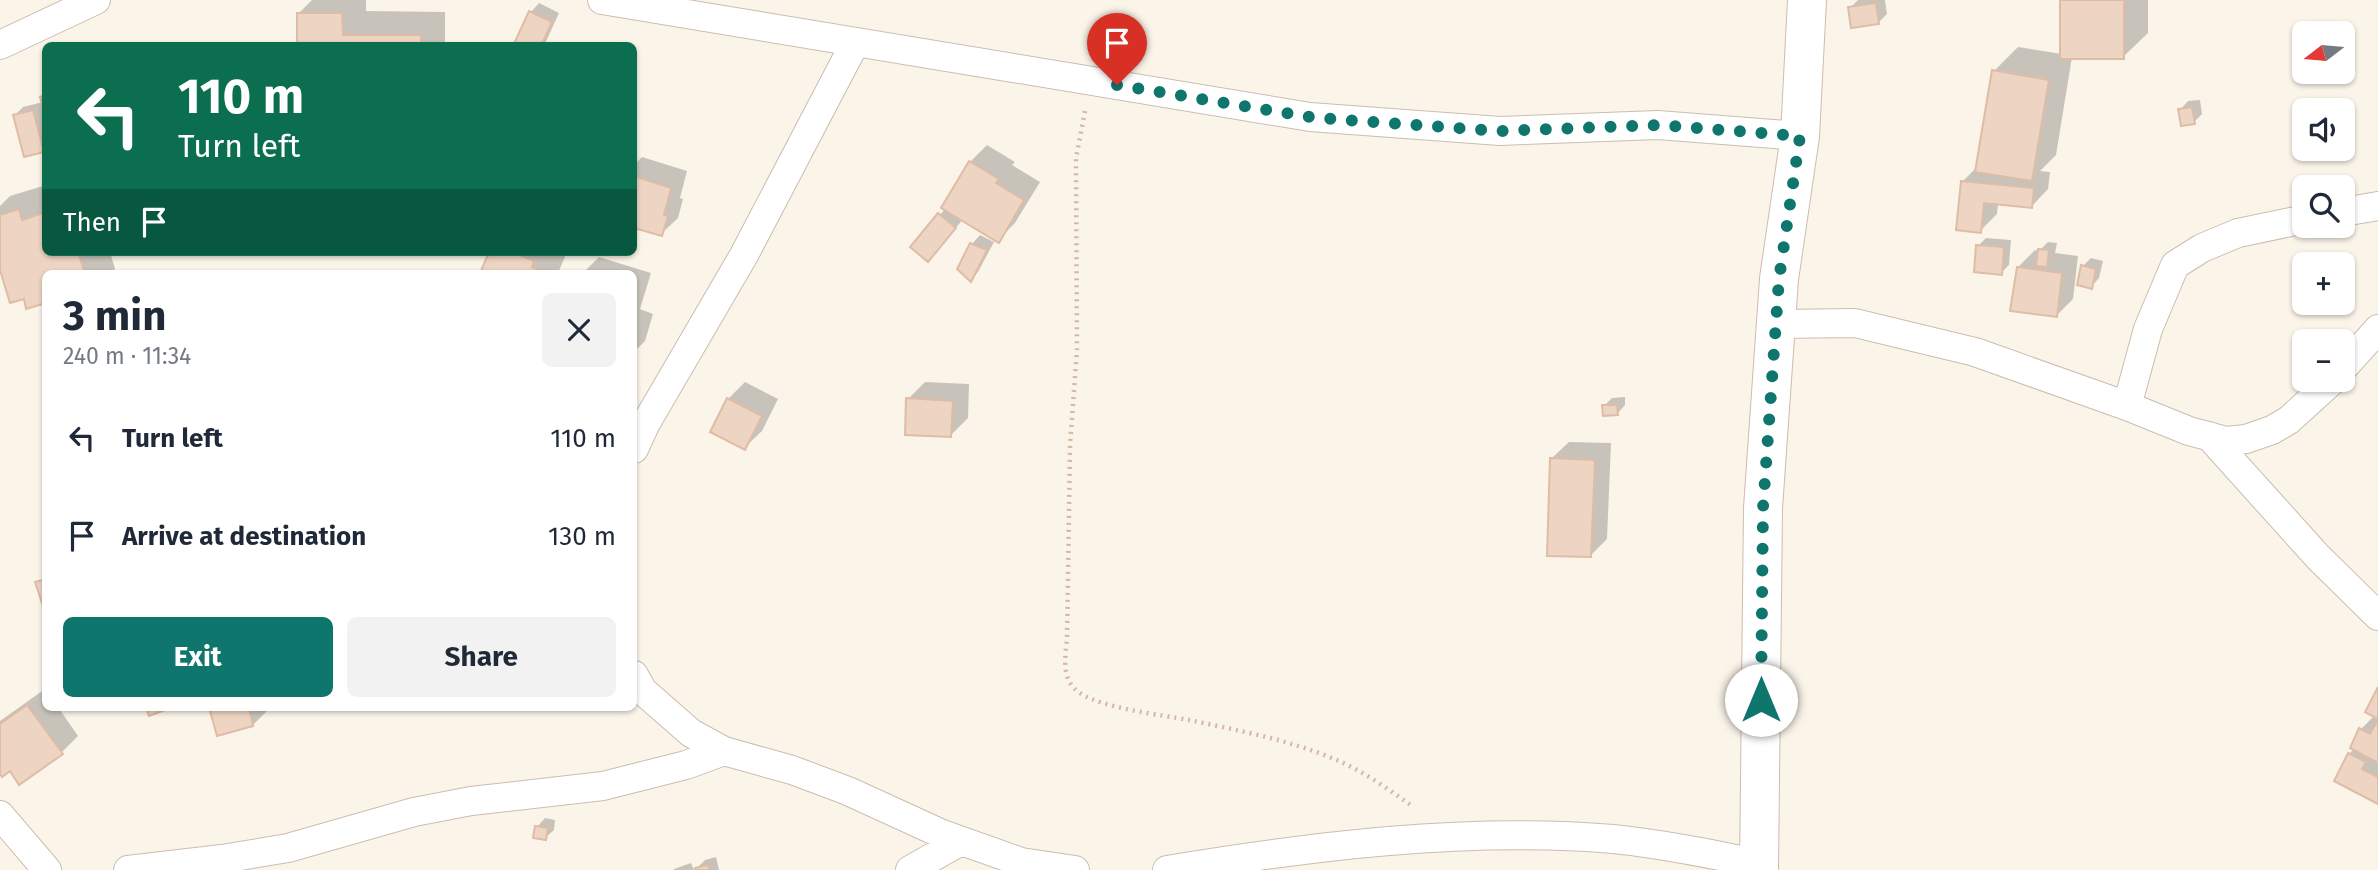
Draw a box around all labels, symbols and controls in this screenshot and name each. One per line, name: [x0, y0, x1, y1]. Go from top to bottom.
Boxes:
pin: [1087, 13, 1147, 85]
north arrow: [2292, 21, 2356, 84]
map controls: [2292, 21, 2355, 392]
icon: arrive: [1098, 24, 1136, 62]
text: 110 m: [178, 67, 304, 126]
icon: left: [63, 70, 154, 161]
button: sound: [2292, 98, 2355, 161]
text: Turn left: [178, 127, 300, 165]
button: search: [2292, 175, 2355, 238]
icon: arrive: [135, 203, 173, 241]
text: Then: [63, 207, 121, 238]
button: +: [2292, 252, 2355, 315]
text: 3 min: [63, 291, 166, 341]
button: close: [542, 293, 616, 367]
button: −: [2292, 329, 2355, 392]
text: 240 m · 11:34: [63, 342, 191, 370]
icon: left: [63, 419, 101, 457]
text: Turn left: [122, 423, 223, 454]
text: 110 m: [550, 423, 616, 454]
icon: arrive: [63, 517, 101, 555]
text: Arrive at destination: [122, 521, 366, 552]
text: 130 m: [548, 521, 616, 552]
button: Exit: [63, 617, 333, 697]
button: Share: [347, 617, 616, 697]
position arrow: [1724, 663, 1798, 737]

